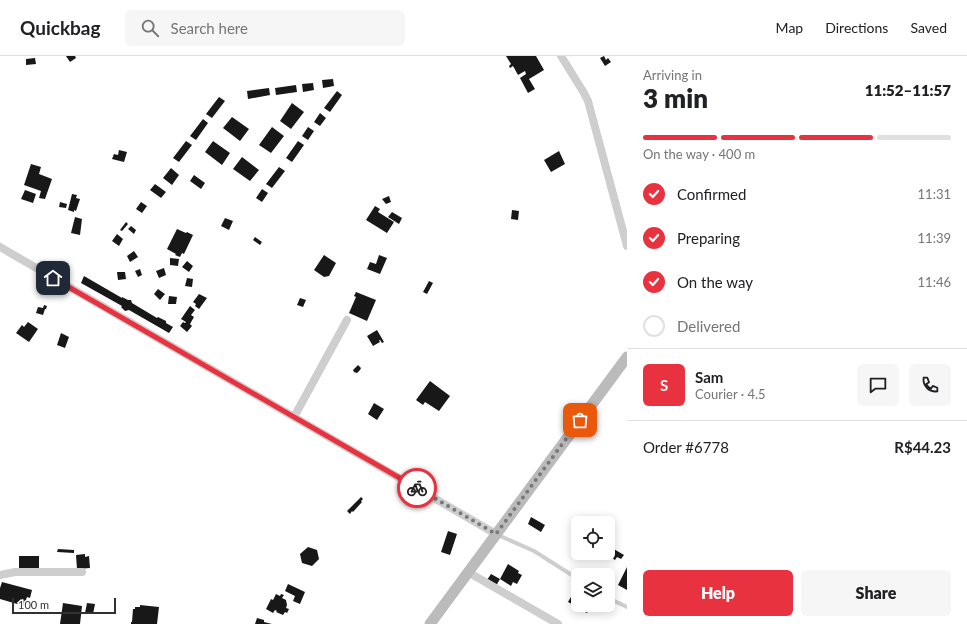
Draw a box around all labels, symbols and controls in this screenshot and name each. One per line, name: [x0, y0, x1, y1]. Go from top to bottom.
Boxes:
search box: [125, 10, 405, 46]
text: Quickbag: [20, 16, 101, 39]
icon: search: [139, 17, 161, 39]
text: Search here: [171, 19, 248, 37]
text: Map: [776, 19, 803, 36]
text: Directions: [825, 19, 888, 36]
text: Saved: [910, 19, 947, 36]
text: Arriving in: [643, 67, 702, 83]
text: 11:52–11:57: [865, 81, 951, 99]
text: 3 min: [643, 82, 708, 114]
text: On the way · 400 m: [643, 146, 755, 162]
icon: check: [643, 183, 665, 205]
text: Confirmed: [677, 185, 746, 203]
text: 11:31: [918, 186, 951, 202]
icon: check: [643, 227, 665, 249]
text: Preparing: [677, 229, 740, 247]
text: 11:39: [918, 230, 951, 246]
pin: [36, 261, 70, 295]
icon: home: [42, 267, 64, 289]
icon: check: [643, 271, 665, 293]
text: On the way: [677, 273, 753, 291]
text: 11:46: [918, 274, 951, 290]
text: Delivered: [677, 317, 740, 335]
button: chat: [857, 364, 899, 406]
button: phone: [909, 364, 951, 406]
text: Sam: [695, 368, 723, 386]
text: S: [660, 376, 668, 394]
text: Courier · 4.5: [695, 386, 766, 402]
pin: [563, 403, 597, 437]
icon: bag: [569, 409, 591, 431]
text: Order #6778: [643, 438, 729, 456]
text: R$44.23: [894, 438, 951, 456]
courier: [397, 468, 437, 508]
icon: bike: [406, 477, 428, 499]
map controls: [571, 516, 615, 612]
button: locate: [571, 516, 615, 560]
button: layers: [571, 568, 615, 612]
button: Help: [643, 570, 793, 616]
button: Share: [801, 570, 951, 616]
scale bar: [12, 596, 116, 615]
text: 100 m: [18, 598, 49, 611]

